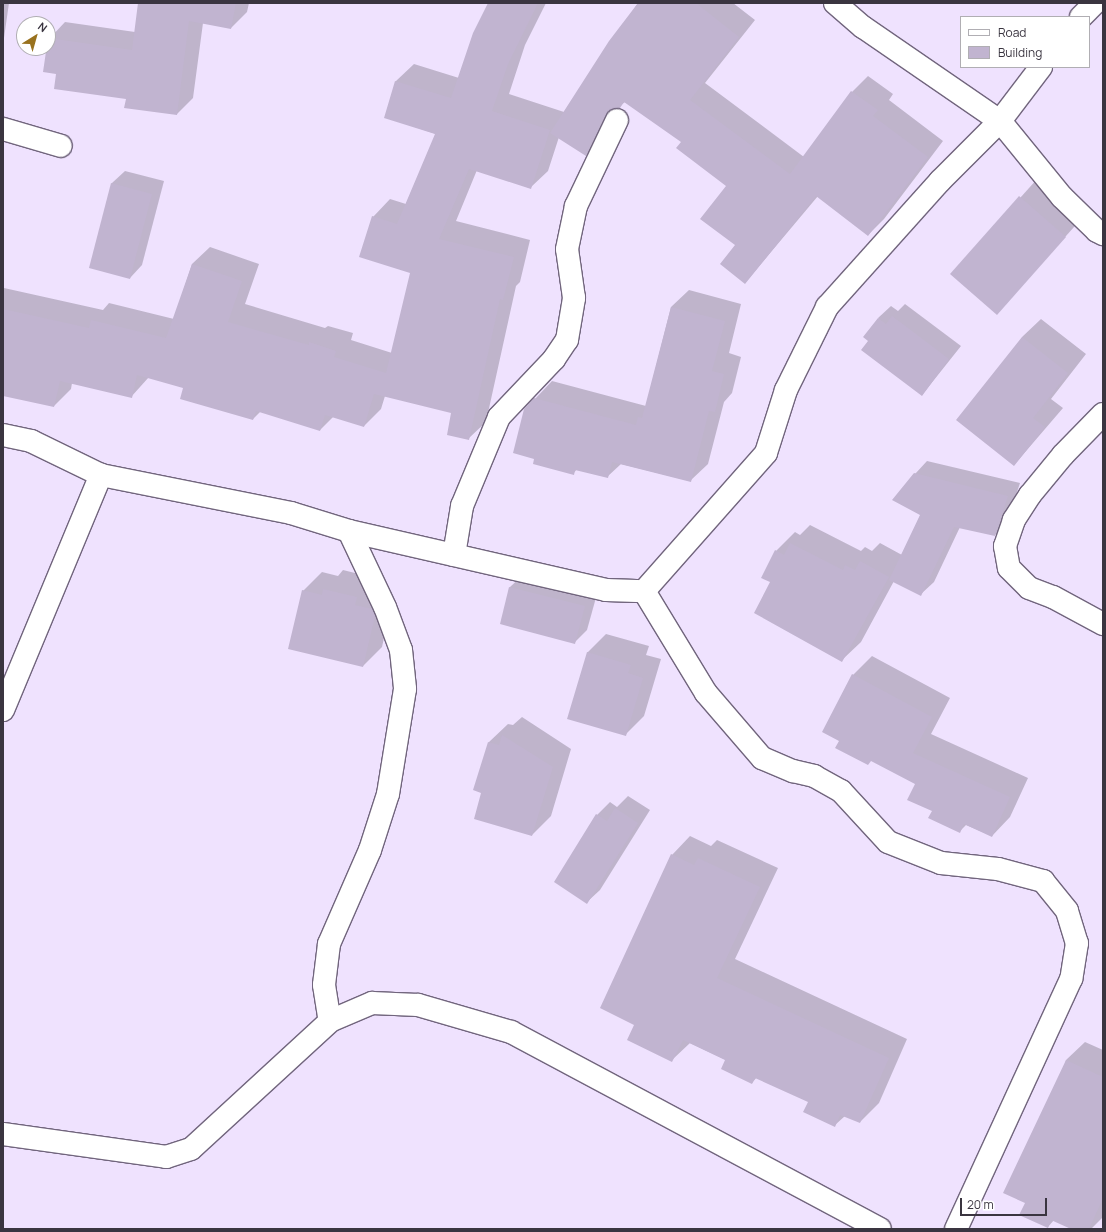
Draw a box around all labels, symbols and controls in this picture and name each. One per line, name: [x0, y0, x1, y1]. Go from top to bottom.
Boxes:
north arrow: [16, 16, 56, 56]
legend: [960, 16, 1090, 68]
text: N: [35, 18, 51, 35]
text: Road: [998, 24, 1026, 41]
text: Building: [998, 44, 1042, 61]
scale bar: [962, 1190, 1049, 1216]
text: 20 m: [967, 1196, 994, 1213]

